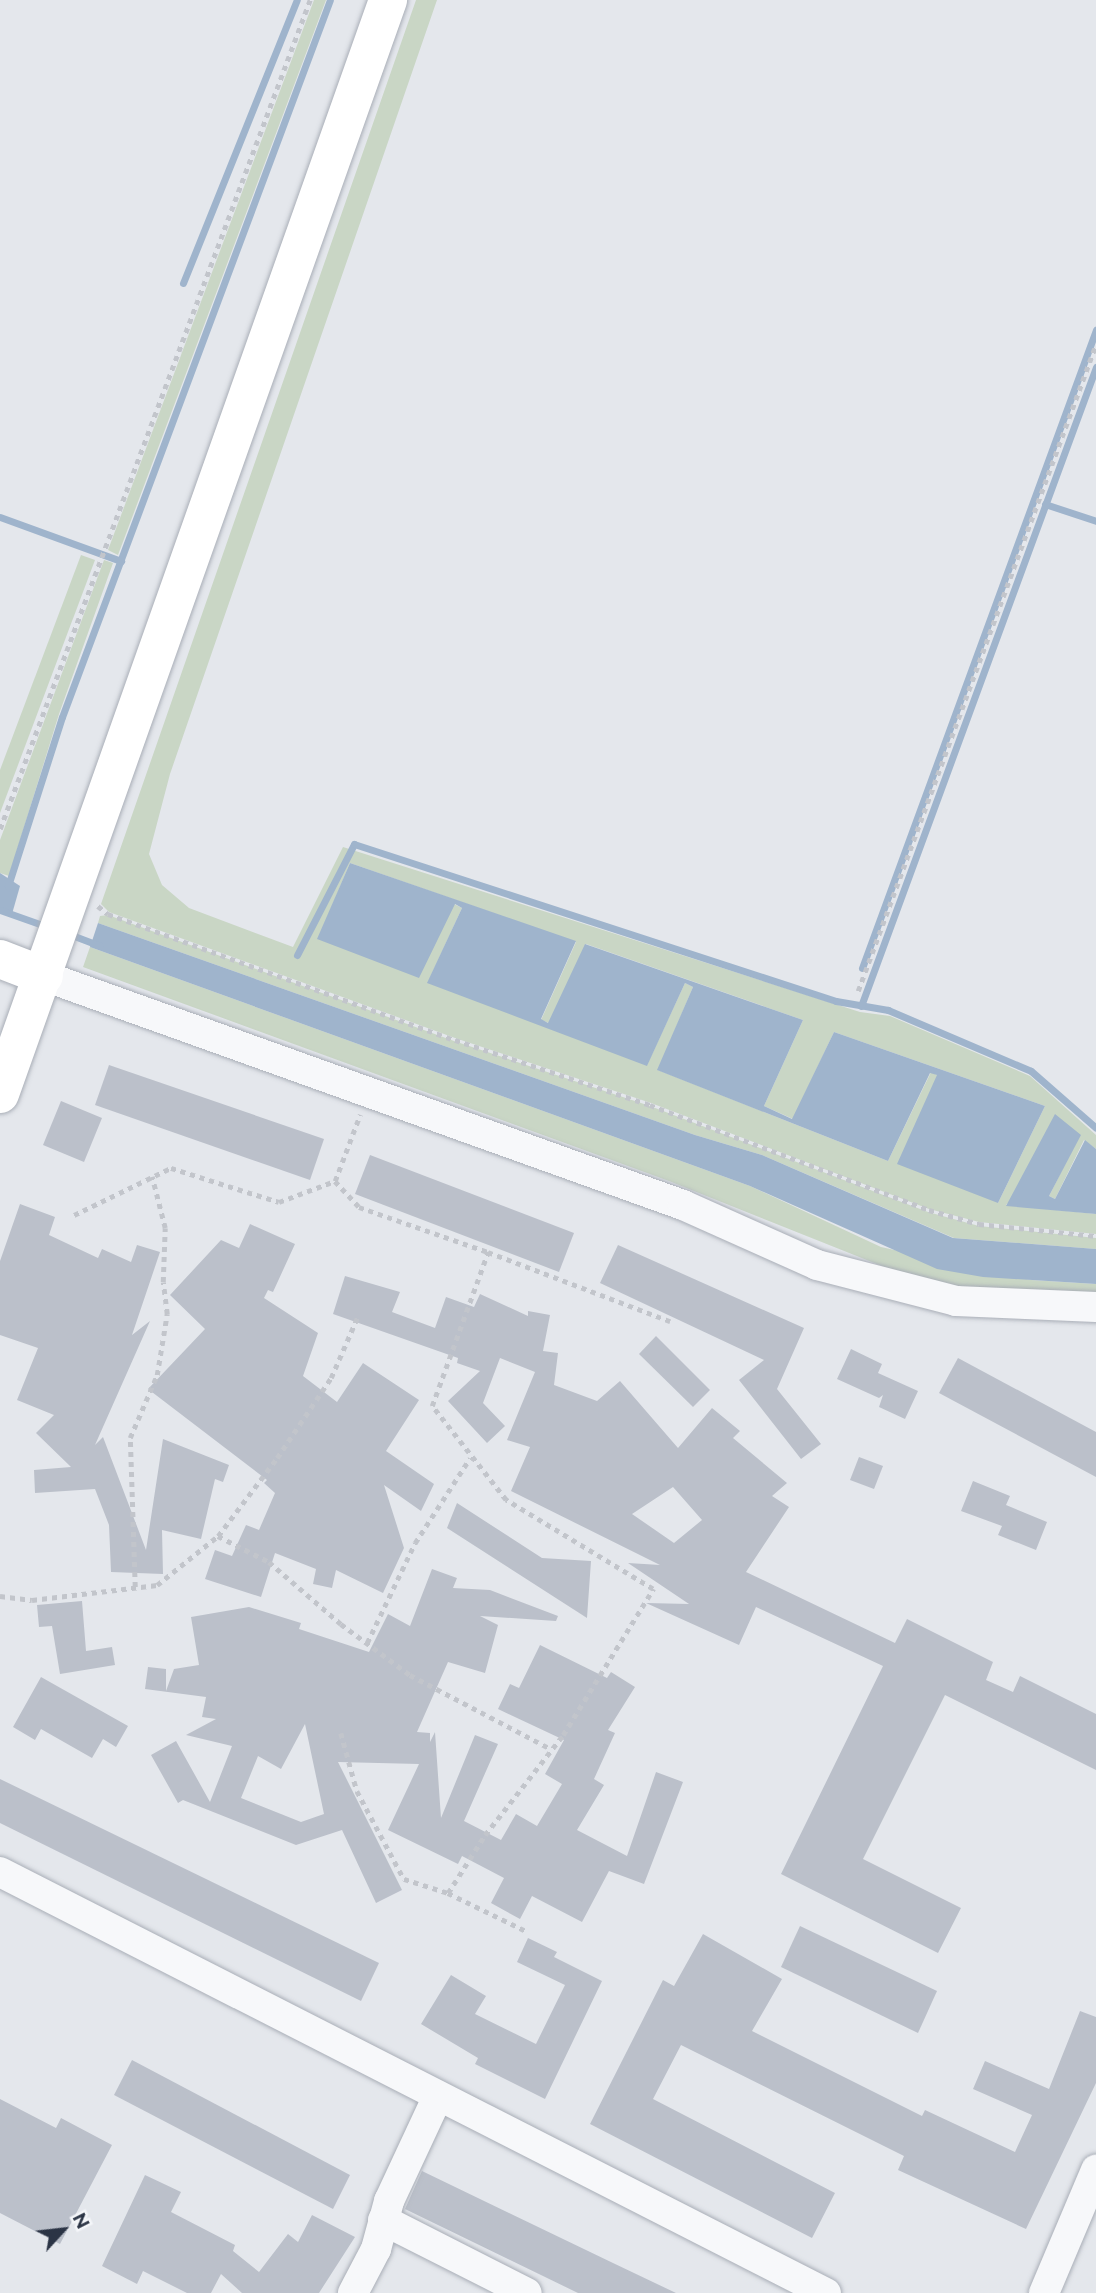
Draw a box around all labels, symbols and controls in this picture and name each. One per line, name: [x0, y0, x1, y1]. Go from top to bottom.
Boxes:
north arrow: [28, 2195, 98, 2265]
text: N: [69, 2209, 95, 2232]

